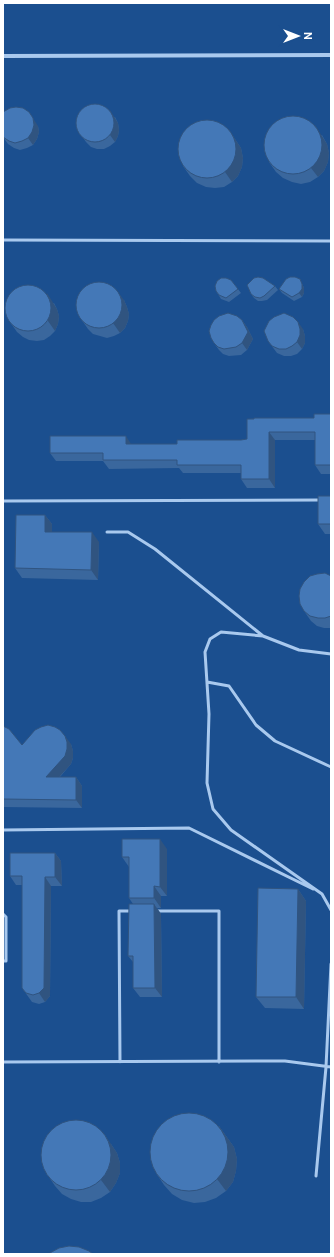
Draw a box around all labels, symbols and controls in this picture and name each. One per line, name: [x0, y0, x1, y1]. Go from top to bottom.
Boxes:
north arrow: [278, 16, 318, 56]
text: N: [301, 32, 315, 40]

